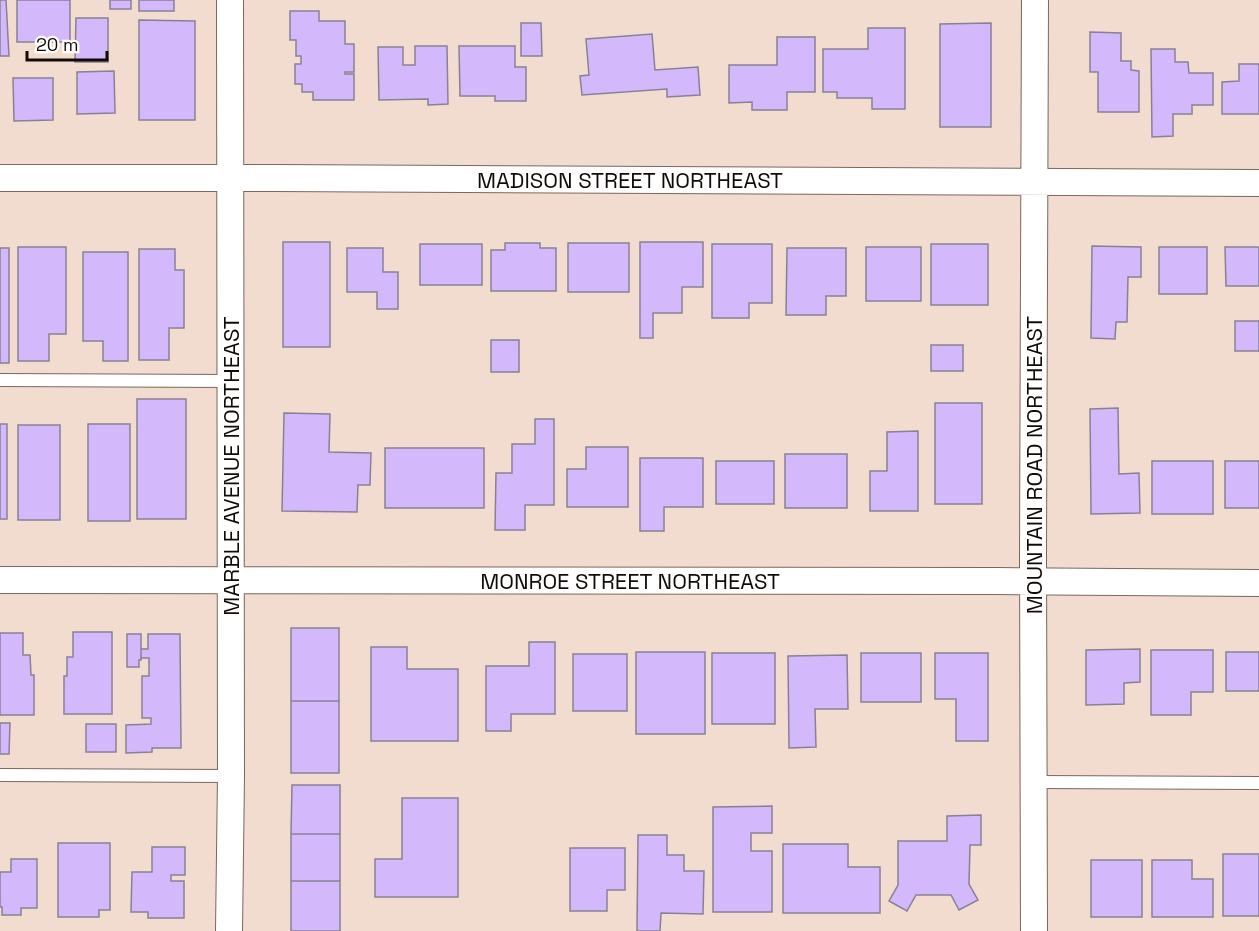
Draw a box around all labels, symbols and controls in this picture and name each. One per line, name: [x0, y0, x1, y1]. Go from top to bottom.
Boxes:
scale bar: [27, 24, 106, 62]
text: 20 m: [36, 33, 79, 56]
street label: MADISON STREET NORTHEAST: [477, 166, 783, 194]
street label: MARBLE AVENUE NORTHEAST: [217, 316, 245, 616]
street label: MOUNTAIN ROAD NORTHEAST: [1020, 316, 1048, 614]
street label: MONROE STREET NORTHEAST: [480, 567, 780, 595]

